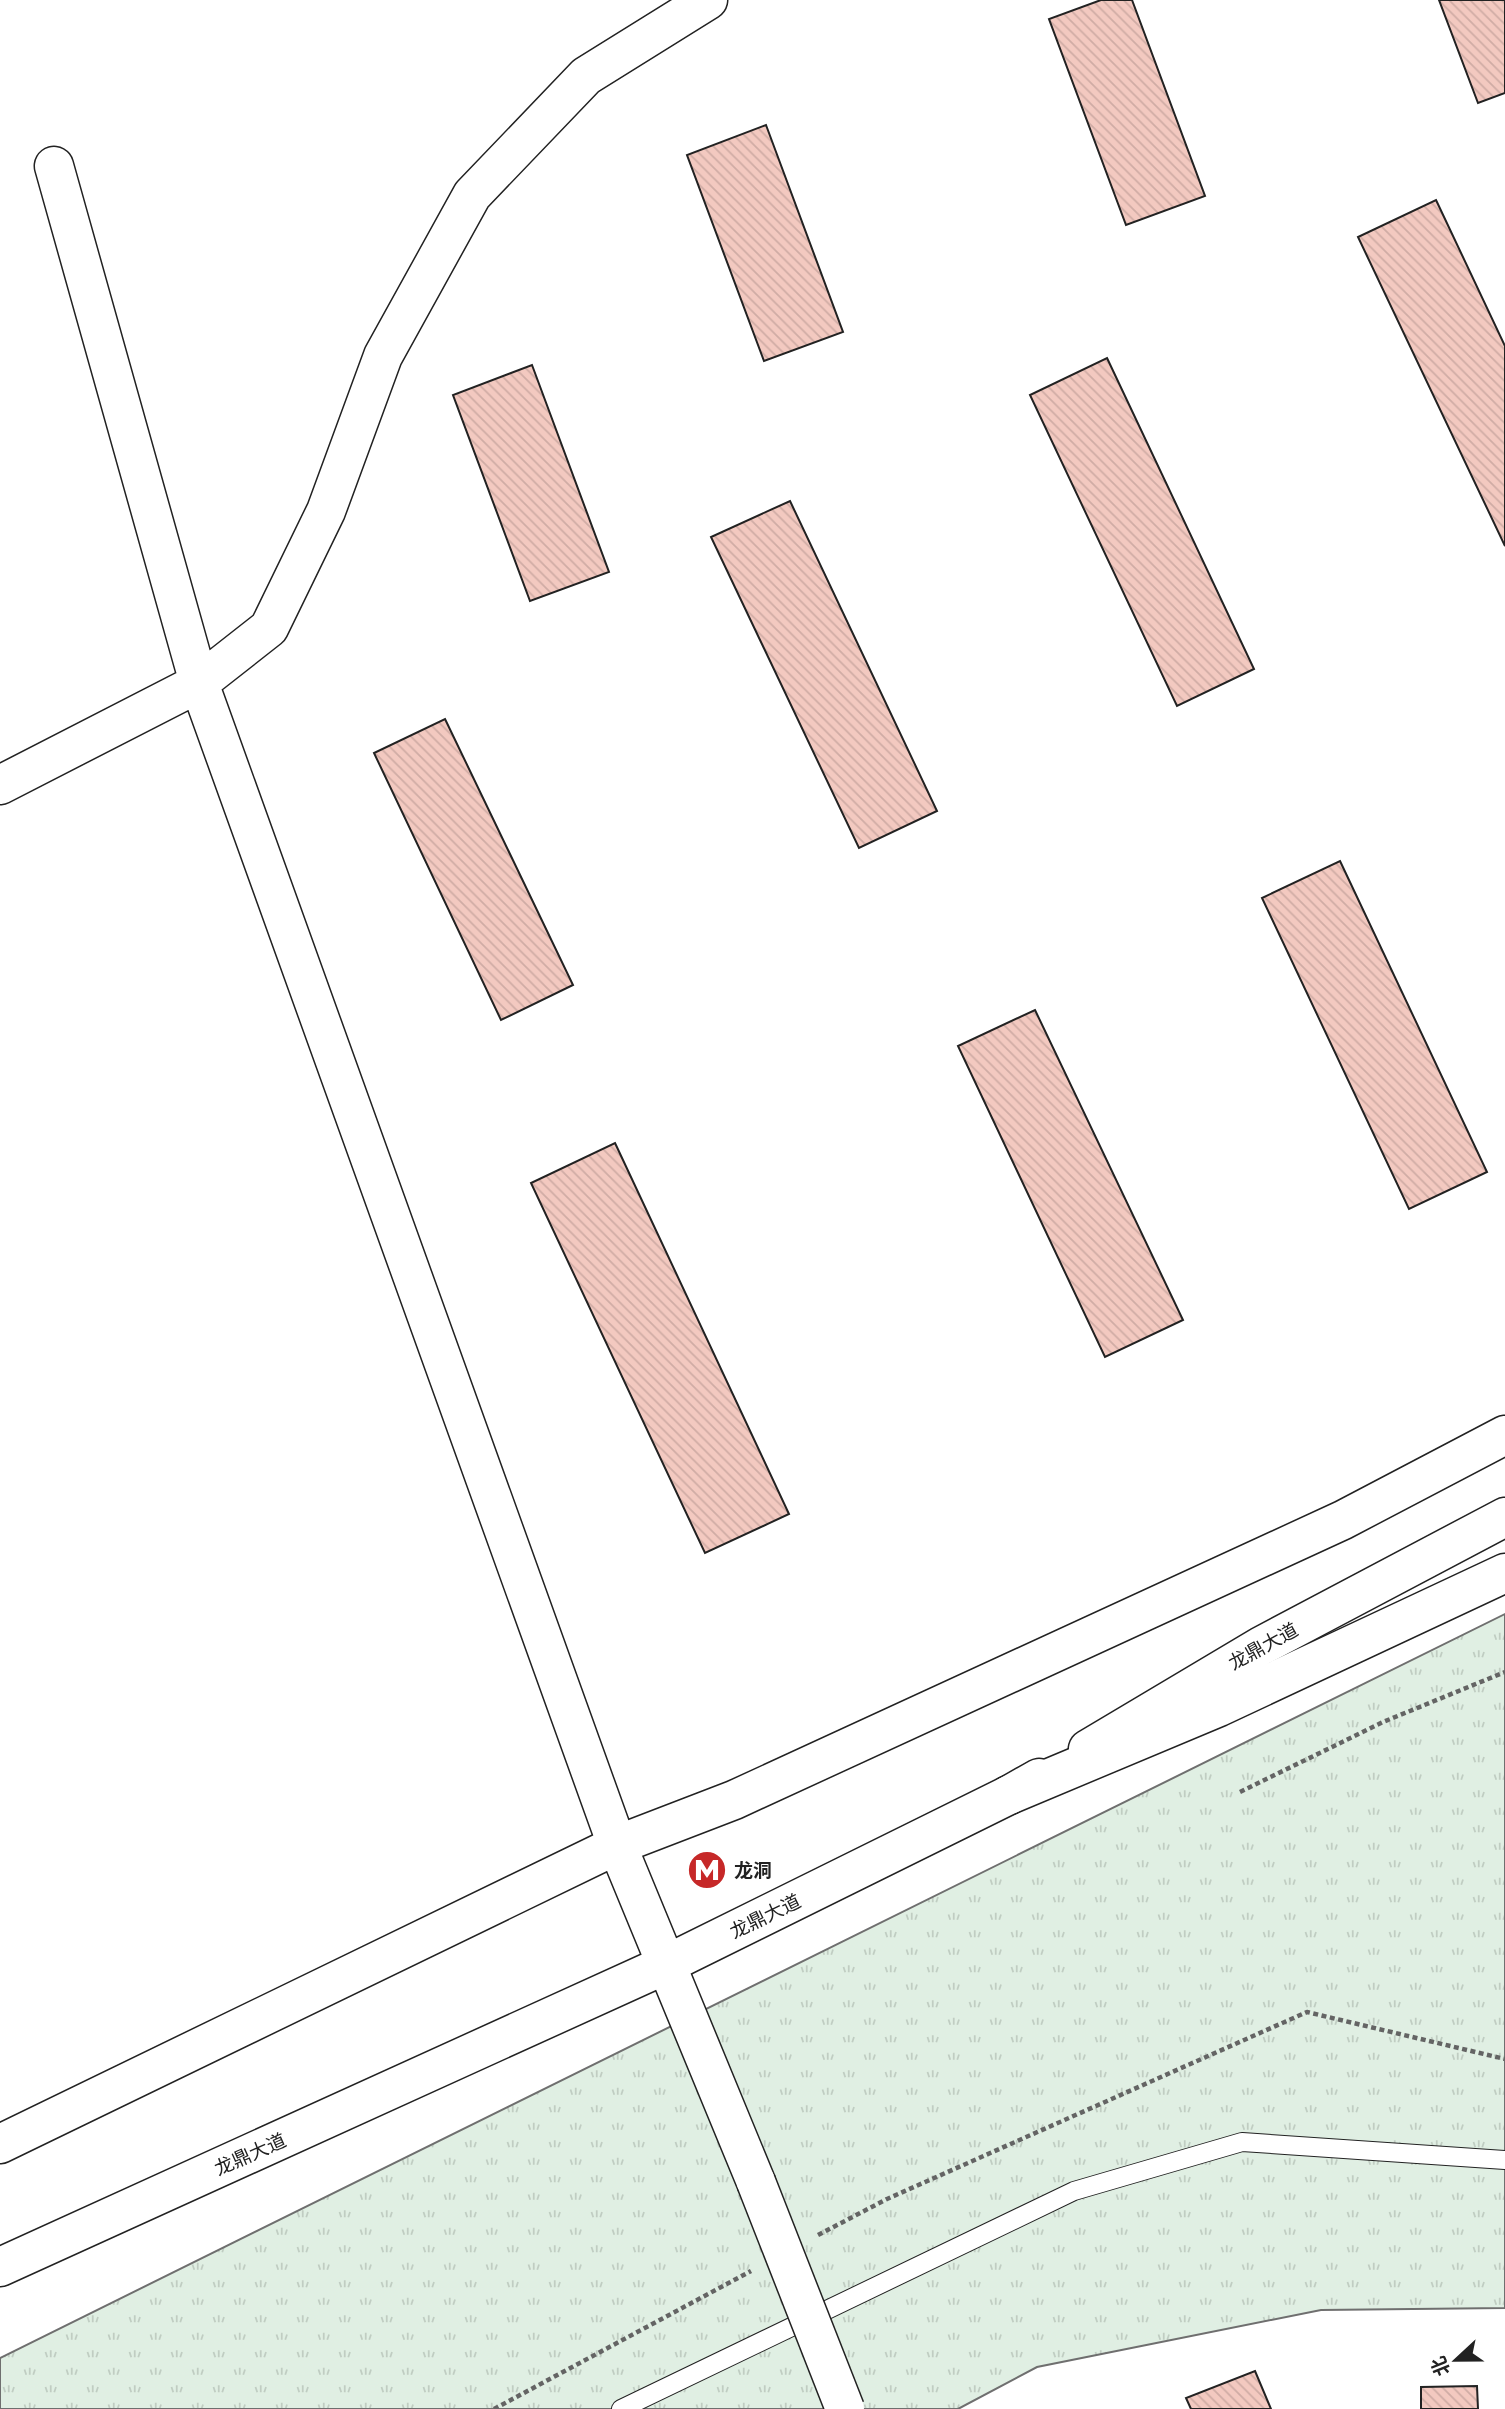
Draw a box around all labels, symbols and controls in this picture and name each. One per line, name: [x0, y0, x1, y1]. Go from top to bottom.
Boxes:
street label: 龙鼎大道: [1223, 1616, 1303, 1676]
metro station icon: 龙洞: [686, 1849, 728, 1891]
place label: 龙洞: [734, 1857, 772, 1883]
street label: 龙鼎大道: [725, 1888, 805, 1944]
street label: 龙鼎大道: [210, 2127, 290, 2181]
north arrow: [1421, 2325, 1491, 2395]
text: 北: [1425, 2353, 1456, 2380]

